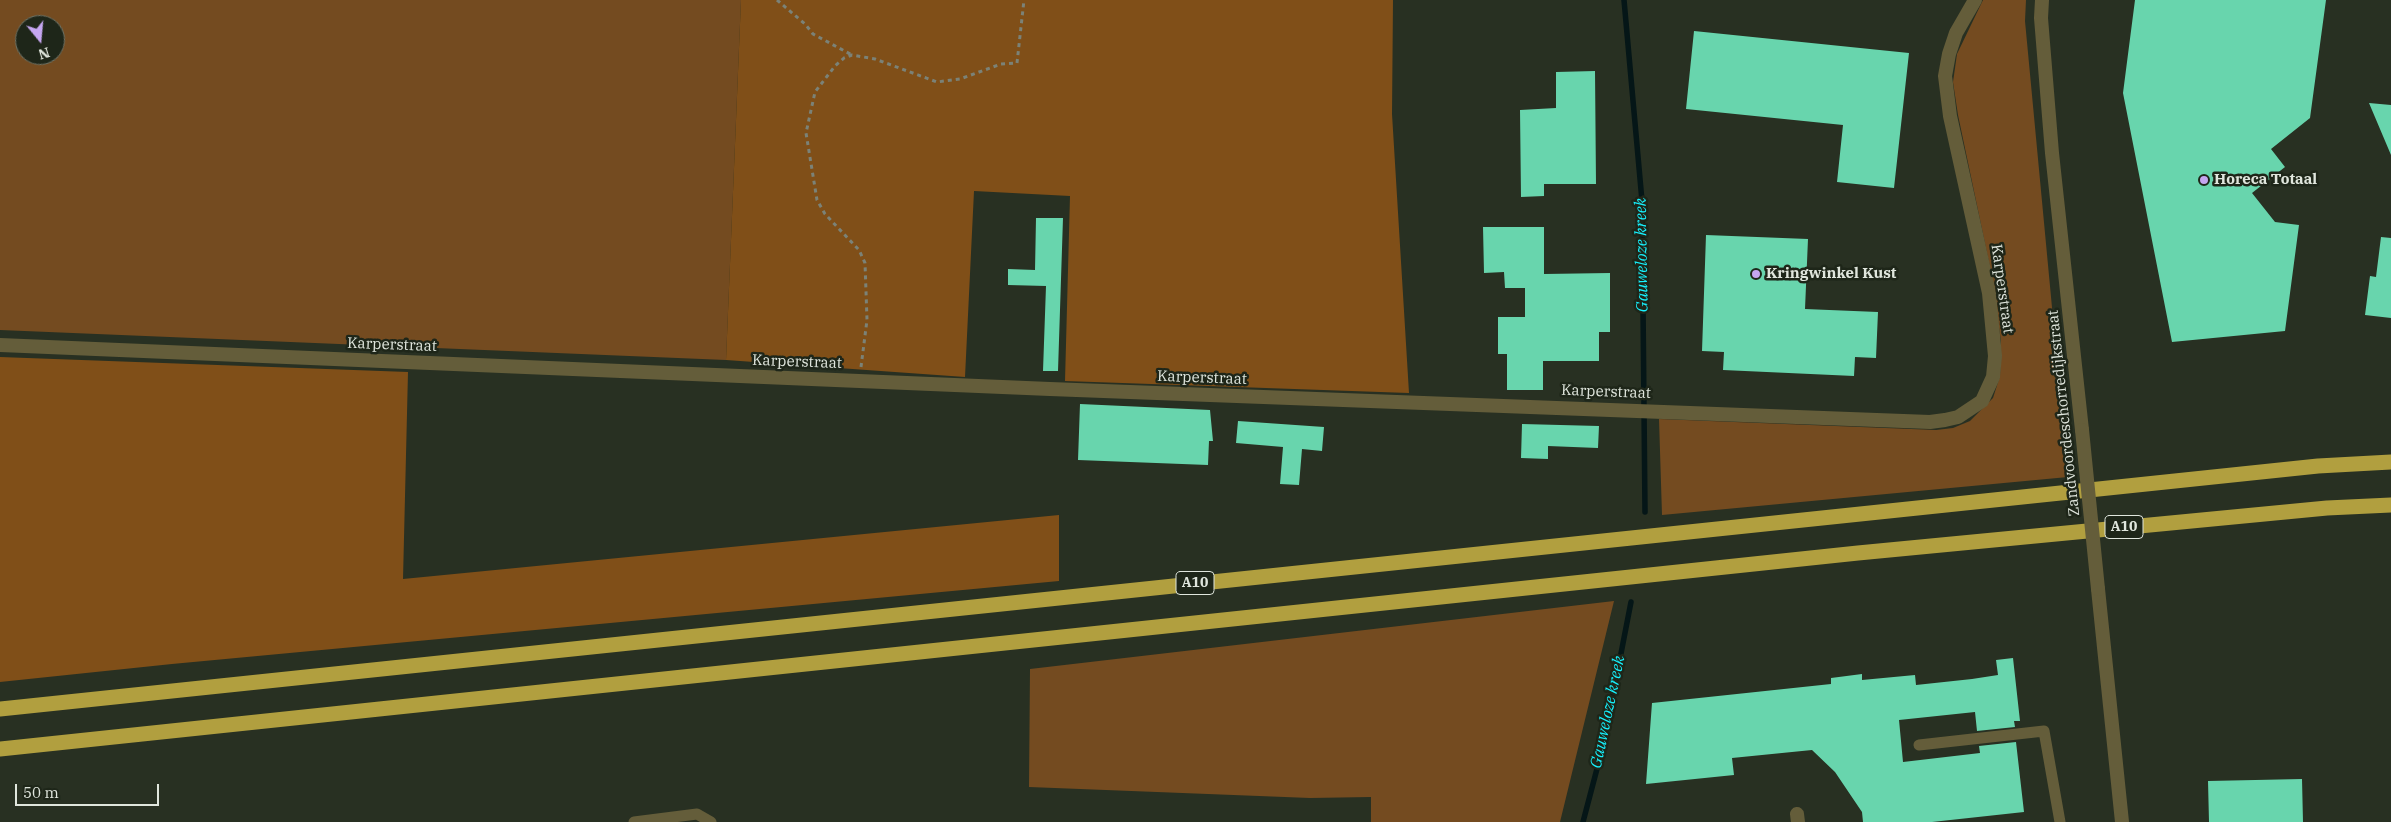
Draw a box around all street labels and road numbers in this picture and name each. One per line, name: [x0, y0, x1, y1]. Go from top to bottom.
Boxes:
street label: Karperstraat: [1987, 243, 2017, 335]
street label: Zandvoordeschorredijkstraat: [2044, 309, 2084, 517]
street label: Karperstraat: [347, 334, 437, 356]
street label: Karperstraat: [752, 351, 842, 373]
street label: Karperstraat: [1157, 367, 1247, 389]
street label: Karperstraat: [1561, 381, 1651, 403]
road number: A10: [2105, 516, 2143, 538]
road number: A10: [1176, 572, 1214, 594]

